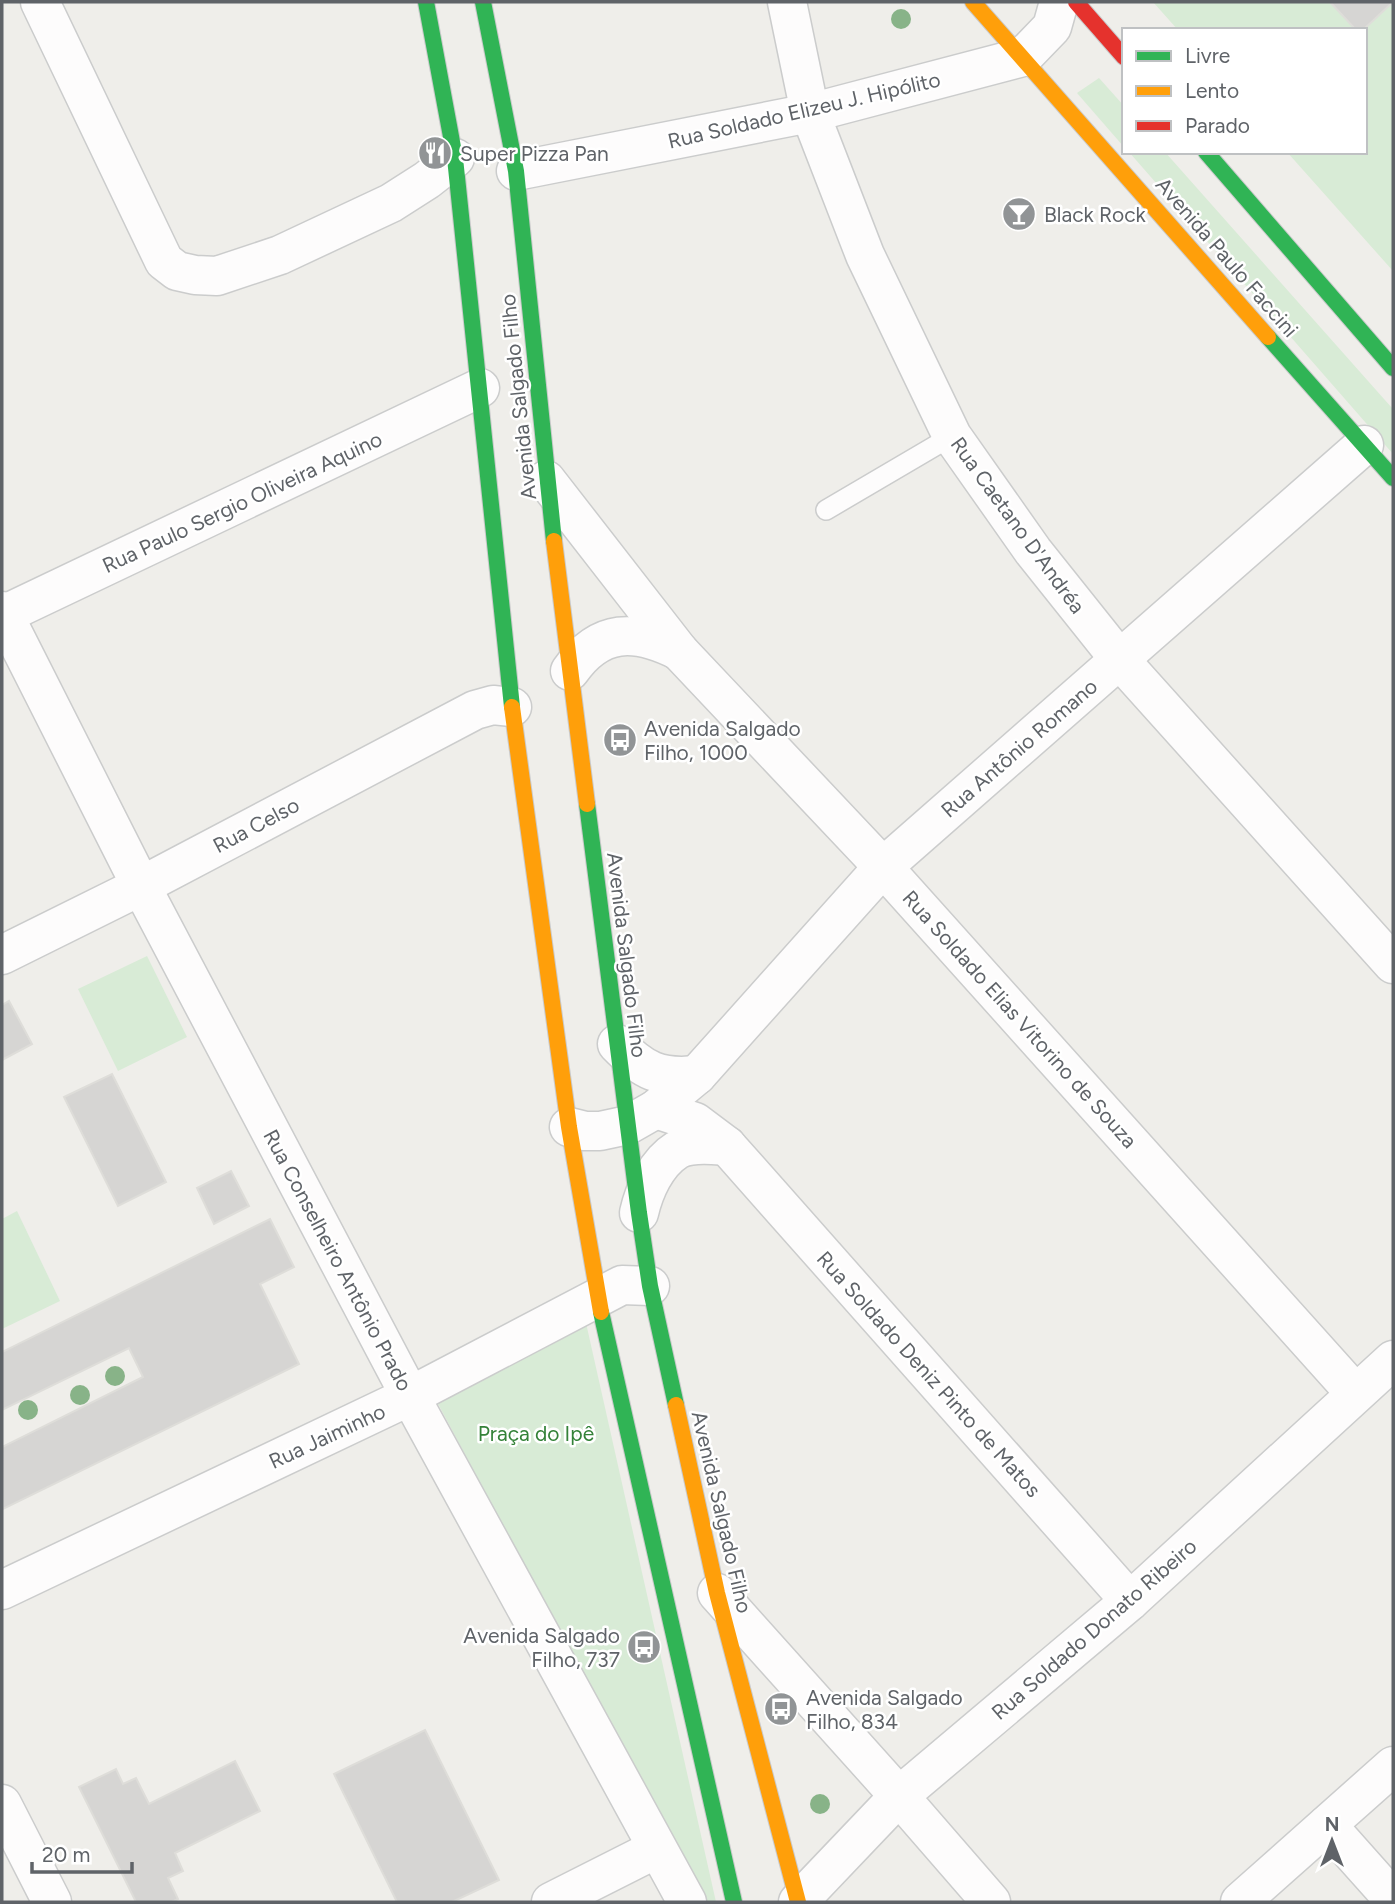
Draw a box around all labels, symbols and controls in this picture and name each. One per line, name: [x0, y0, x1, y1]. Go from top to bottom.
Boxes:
legend: [1122, 28, 1367, 154]
text: Livre: [1185, 43, 1230, 68]
street label: Rua Soldado Elizeu J. Hipólito: [665, 66, 943, 154]
text: Lento: [1185, 78, 1239, 103]
text: Parado: [1185, 113, 1250, 138]
restaurant icon: Super Pizza Pan: [416, 134, 454, 172]
place label: Super Pizza Pan: [460, 141, 609, 166]
street label: Avenida Paulo Faccini: [1151, 172, 1303, 342]
bar icon: Black Rock: [1000, 195, 1038, 233]
place label: Black Rock: [1044, 202, 1147, 227]
street label: Avenida Salgado Filho: [495, 293, 541, 501]
street label: Rua Paulo Sergio Oliveira Aquino: [98, 426, 386, 578]
street label: Rua Caetano D'Andréa: [946, 432, 1090, 618]
street label: Rua Antônio Romano: [936, 673, 1102, 823]
place label: Avenida Salgado Filho, 1000: [644, 716, 801, 765]
bus stop icon: Avenida Salgado Filho, 1000: [601, 721, 639, 759]
street label: Rua Celso: [209, 792, 303, 858]
street label: Avenida Salgado Filho: [602, 851, 652, 1059]
street label: Rua Soldado Elias Vitorino de Souza: [898, 885, 1142, 1153]
street label: Rua Conselheiro Antônio Prado: [258, 1125, 418, 1395]
street label: Rua Soldado Deniz Pinto de Matos: [812, 1246, 1046, 1502]
street label: Rua Jaiminho: [265, 1398, 389, 1474]
street label: Avenida Salgado Filho: [687, 1409, 757, 1615]
park label: Praça do Ipê: [478, 1421, 594, 1446]
street label: Rua Soldado Donato Ribeiro: [986, 1533, 1202, 1725]
place label: Avenida Salgado Filho, 737: [463, 1623, 620, 1672]
bus stop icon: Avenida Salgado Filho, 737: [625, 1628, 663, 1666]
place label: Avenida Salgado Filho, 834: [806, 1685, 963, 1734]
bus stop icon: Avenida Salgado Filho, 834: [762, 1690, 800, 1728]
north arrow: [1297, 1806, 1367, 1876]
text: N: [1325, 1813, 1339, 1836]
scale bar: [32, 1830, 131, 1874]
text: 20 m: [42, 1842, 90, 1867]

